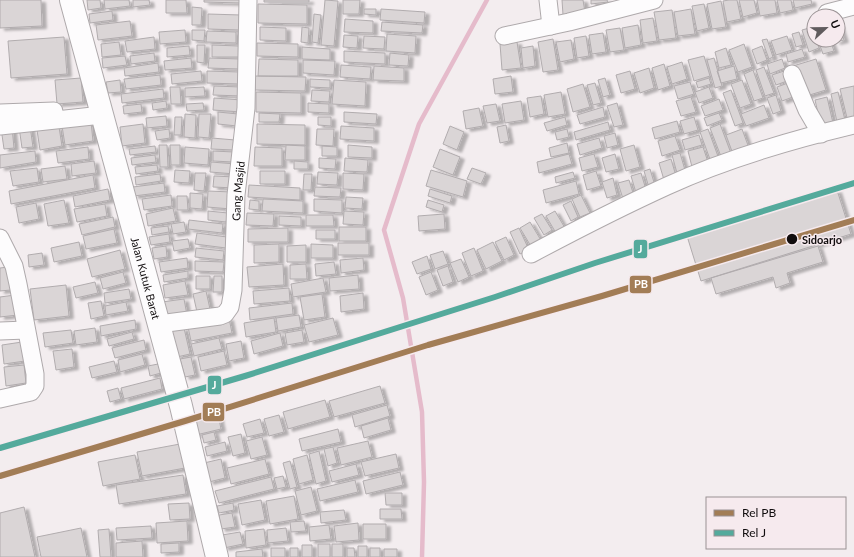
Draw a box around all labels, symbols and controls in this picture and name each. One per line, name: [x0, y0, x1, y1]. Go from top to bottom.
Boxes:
north arrow: [806, 8, 846, 48]
text: U: [828, 18, 843, 30]
street label: Gang Masjid: [229, 160, 246, 221]
marker: Sidoarjo: [785, 232, 799, 246]
place label: Sidoarjo: [802, 233, 842, 246]
street label: Jalan Kutuk Barat: [129, 236, 164, 320]
line badge: J: [633, 239, 648, 259]
text: J: [638, 242, 642, 255]
line badge: PB: [629, 275, 652, 294]
text: PB: [634, 277, 648, 290]
line badge: J: [207, 375, 222, 395]
text: J: [212, 378, 216, 391]
line badge: PB: [202, 402, 225, 422]
text: PB: [207, 405, 221, 418]
legend: [706, 497, 846, 549]
text: Rel PB: [742, 505, 777, 520]
text: Rel J: [742, 525, 766, 540]

